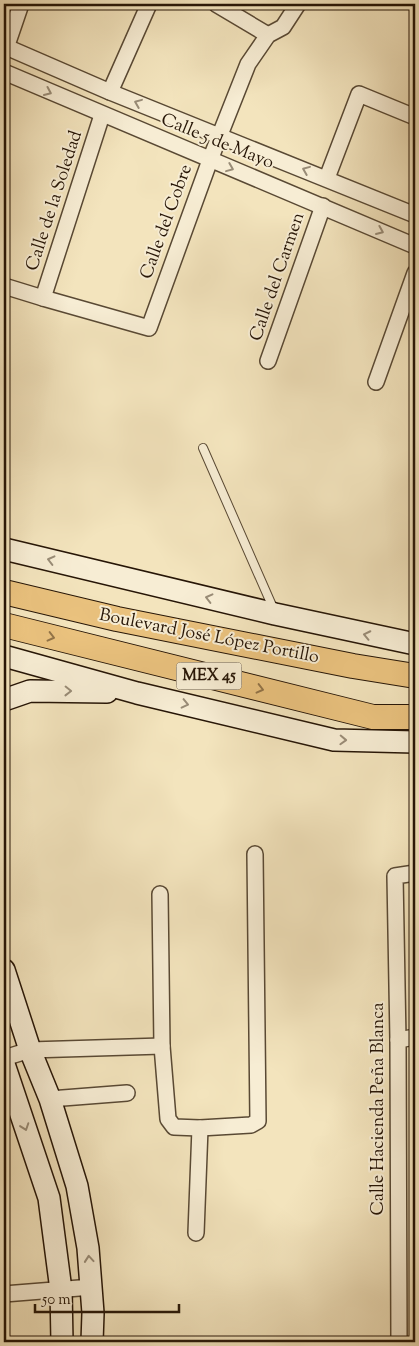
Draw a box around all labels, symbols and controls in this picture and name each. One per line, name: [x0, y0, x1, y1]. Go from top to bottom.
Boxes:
one-way arrow: [43, 85, 52, 96]
one-way arrow: [134, 99, 143, 109]
street label: Calle 5 de Mayo: [157, 107, 278, 177]
street label: Calle de la Soledad: [20, 128, 90, 274]
street label: Calle del Cobre: [134, 161, 200, 283]
one-way arrow: [226, 163, 234, 173]
one-way arrow: [302, 166, 310, 176]
street label: Calle del Carmen: [244, 209, 312, 345]
one-way arrow: [375, 225, 384, 236]
one-way arrow: [47, 555, 56, 566]
one-way arrow: [205, 593, 214, 604]
street label: Boulevard José López Portillo: [97, 603, 321, 671]
one-way arrow: [363, 630, 372, 640]
one-way arrow: [47, 631, 56, 642]
road number: MEX 45: [176, 662, 242, 689]
one-way arrow: [255, 683, 263, 693]
one-way arrow: [65, 686, 73, 696]
one-way arrow: [180, 698, 189, 709]
one-way arrow: [340, 735, 347, 745]
street label: Calle Hacienda Peña Blanca: [366, 1002, 392, 1216]
one-way arrow: [19, 1122, 29, 1131]
one-way arrow: [84, 1254, 95, 1262]
scale bar: [35, 1281, 179, 1313]
text: 50 m: [41, 1290, 71, 1311]

